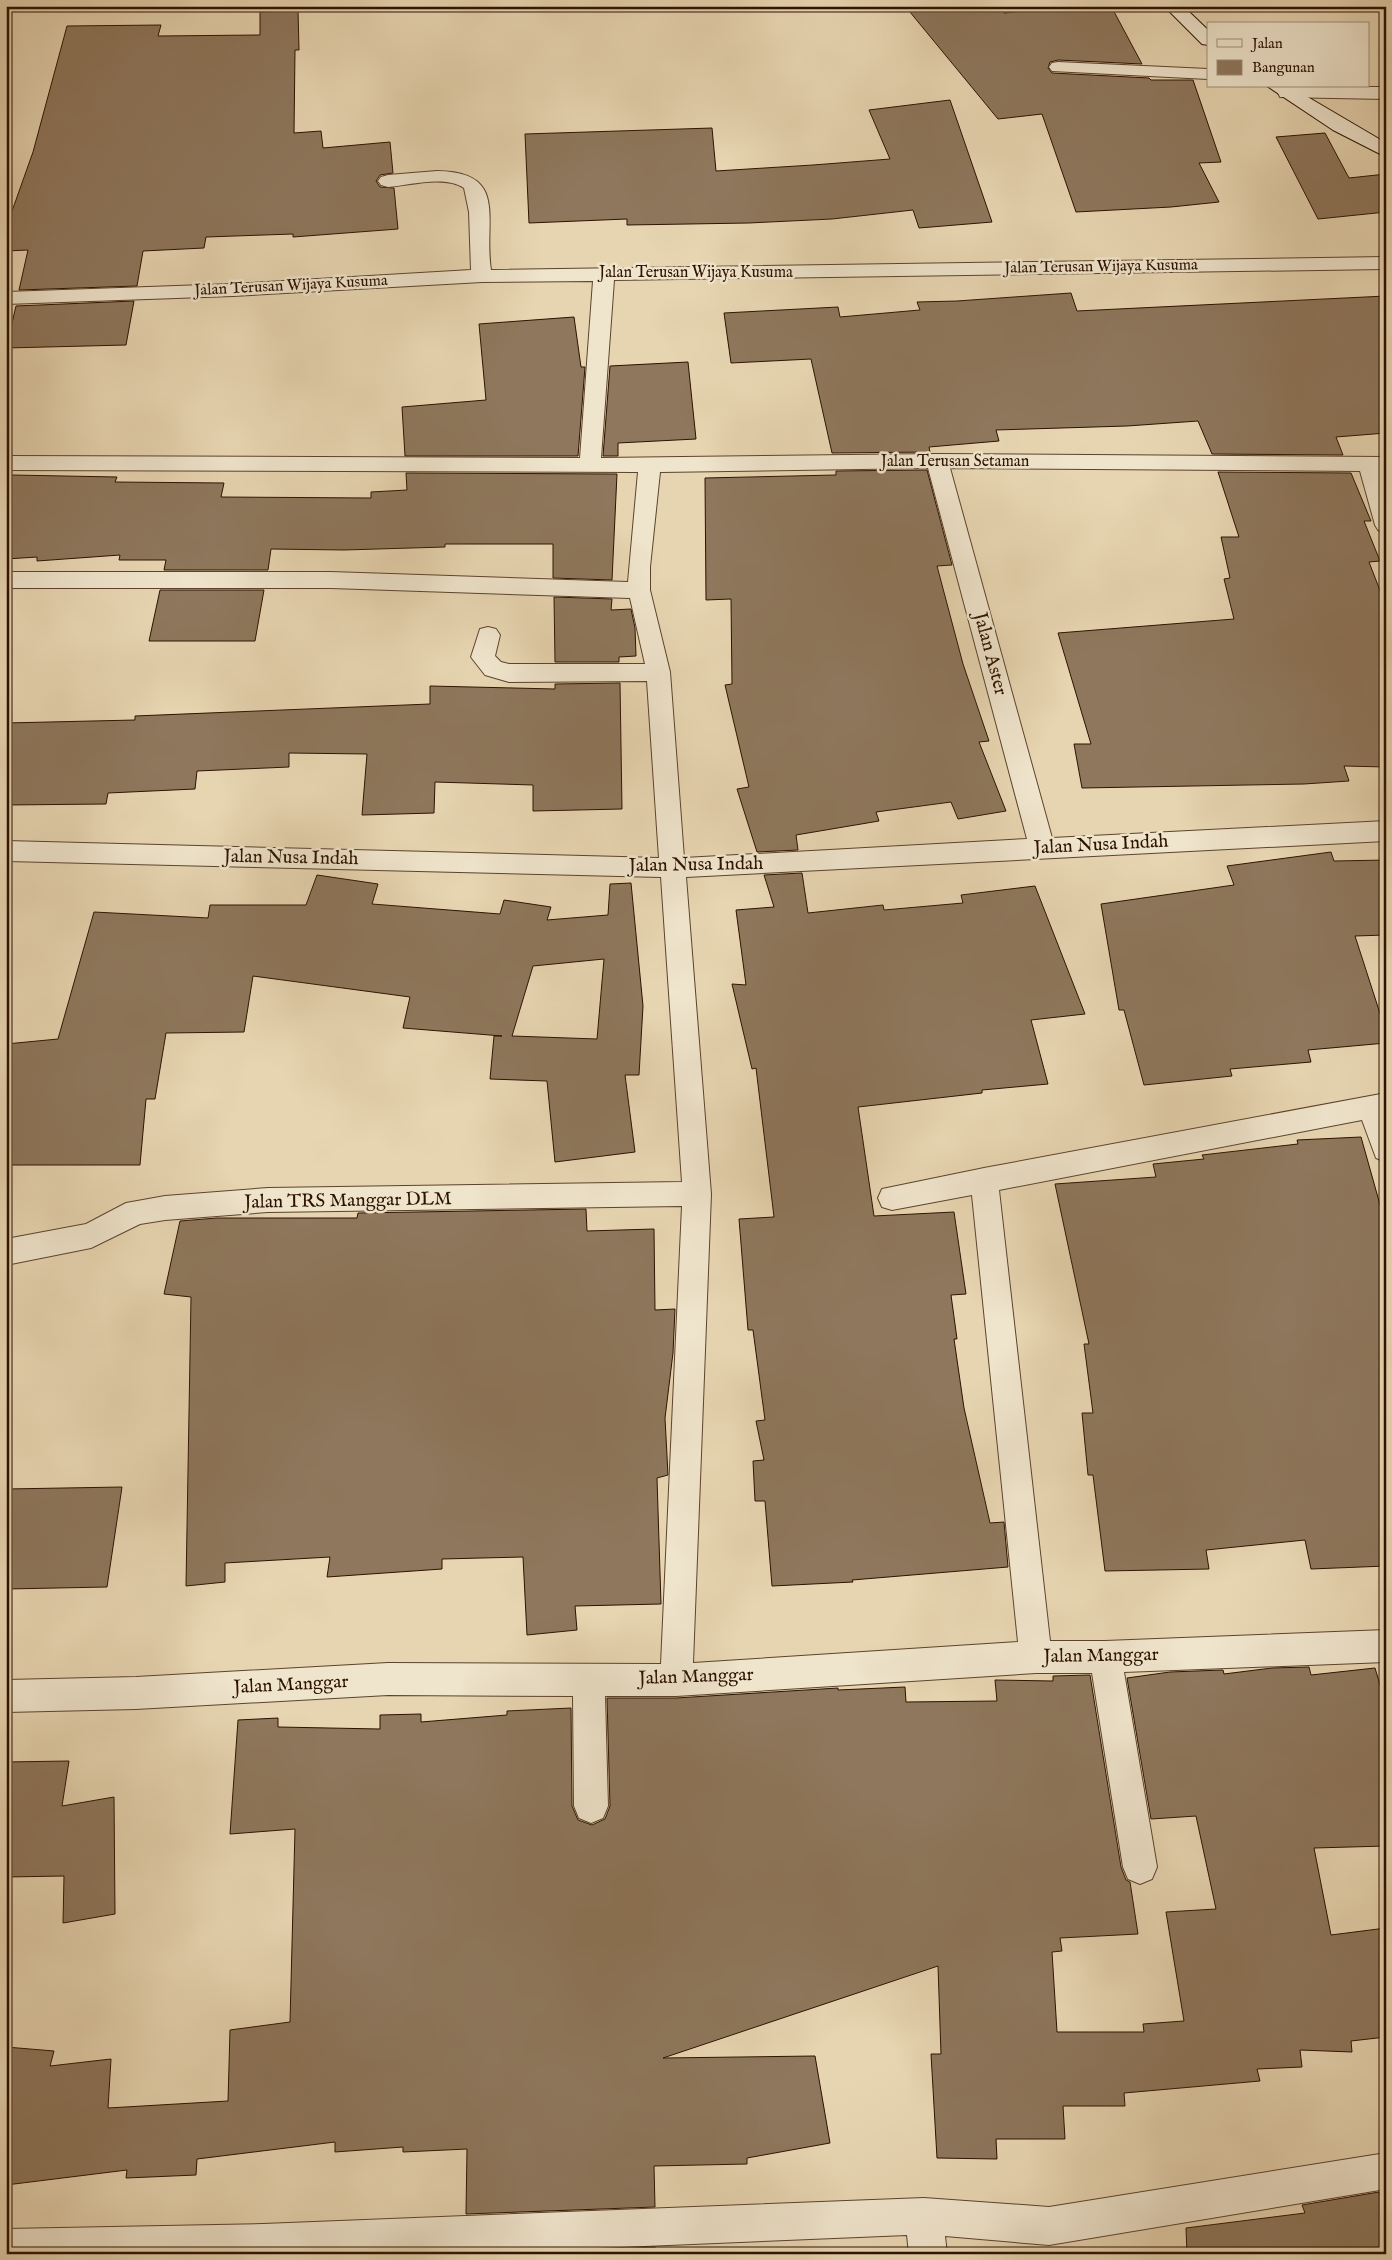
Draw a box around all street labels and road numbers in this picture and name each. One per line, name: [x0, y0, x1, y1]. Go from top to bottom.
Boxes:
street label: Jalan Terusan Wijaya Kusuma: [1002, 255, 1198, 279]
street label: Jalan Terusan Wijaya Kusuma: [597, 263, 793, 283]
street label: Jalan Terusan Wijaya Kusuma: [192, 271, 388, 301]
street label: Jalan Terusan Setaman: [879, 452, 1030, 472]
street label: Jalan Aster: [967, 608, 1013, 698]
street label: Jalan Nusa Indah: [1031, 829, 1169, 861]
street label: Jalan Nusa Indah: [221, 845, 359, 871]
street label: Jalan Nusa Indah: [626, 852, 764, 878]
street label: Jalan TRS Manggar DLM: [242, 1187, 452, 1215]
street label: Jalan Manggar: [1041, 1643, 1159, 1669]
street label: Jalan Manggar: [636, 1663, 754, 1691]
street label: Jalan Manggar: [231, 1670, 349, 1700]

